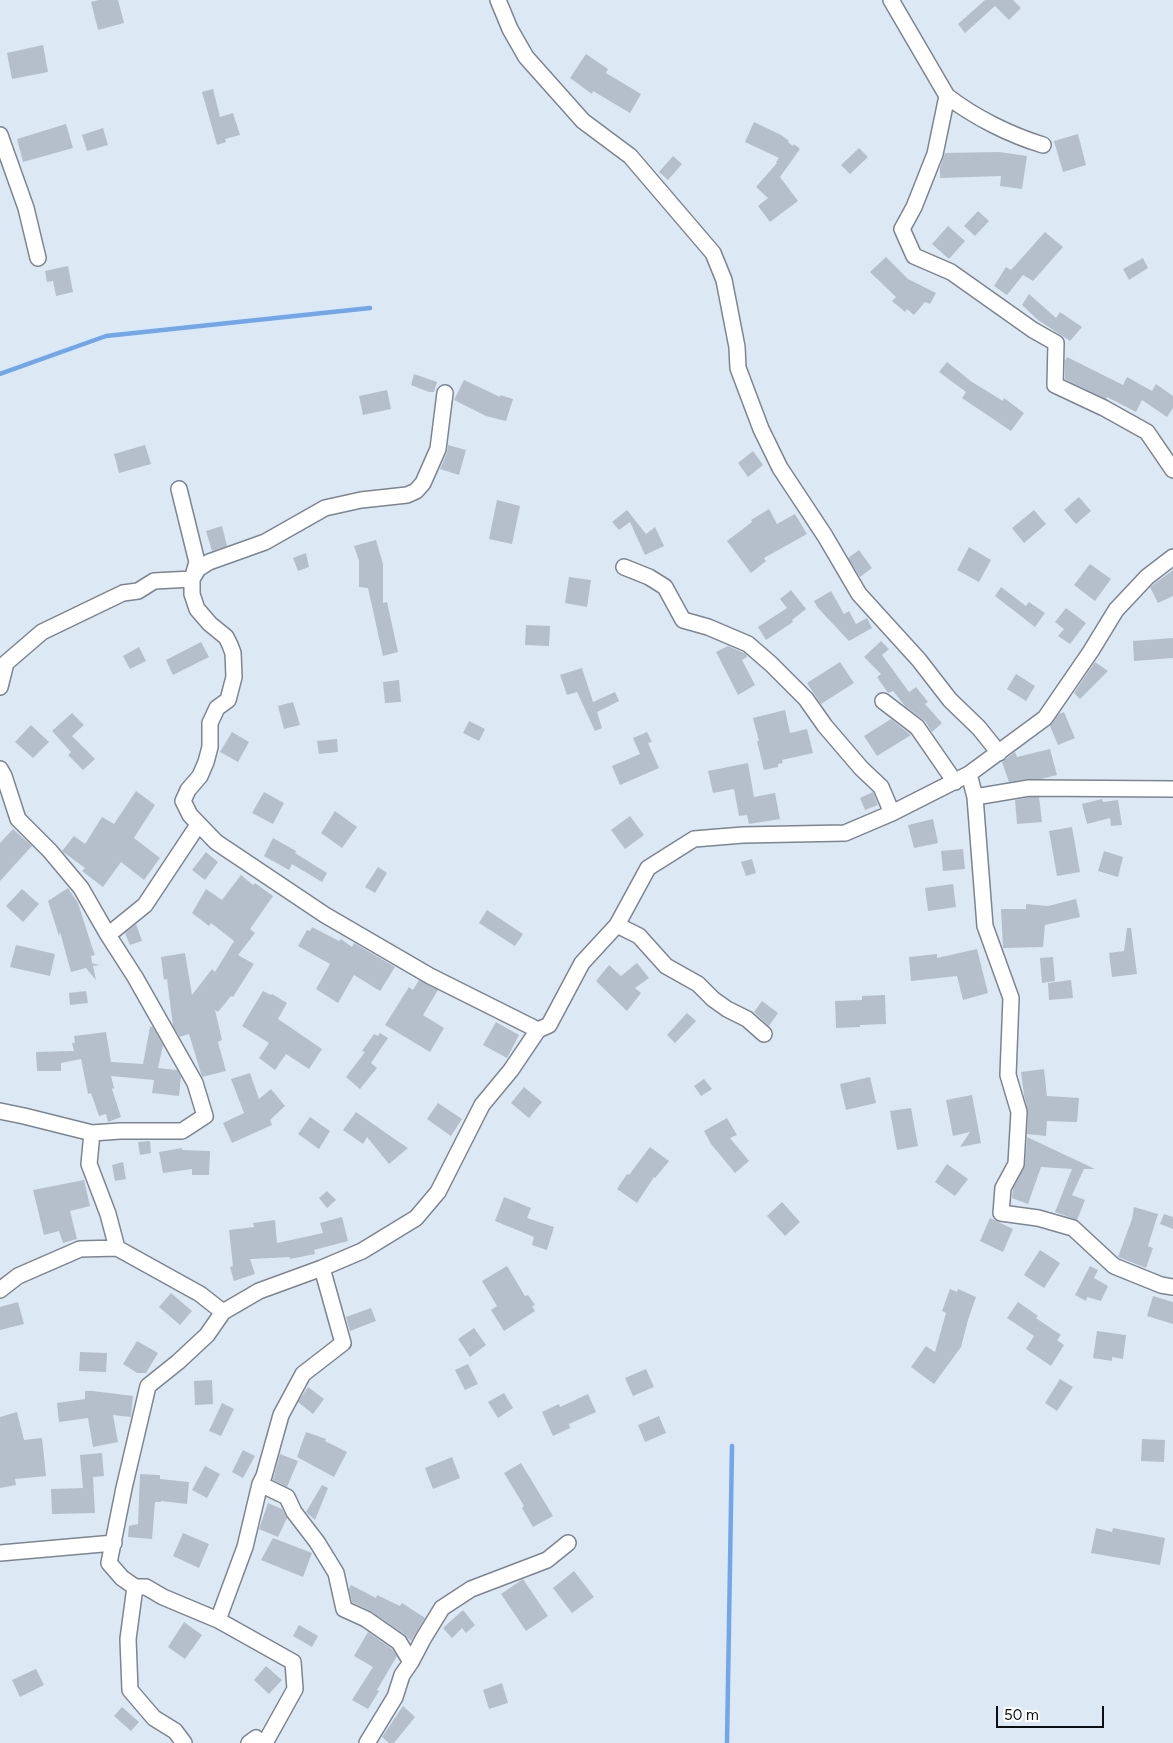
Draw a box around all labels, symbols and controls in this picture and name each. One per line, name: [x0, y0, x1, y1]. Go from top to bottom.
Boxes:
scale bar: [998, 1696, 1106, 1728]
text: 50 m: [1004, 1706, 1039, 1724]

